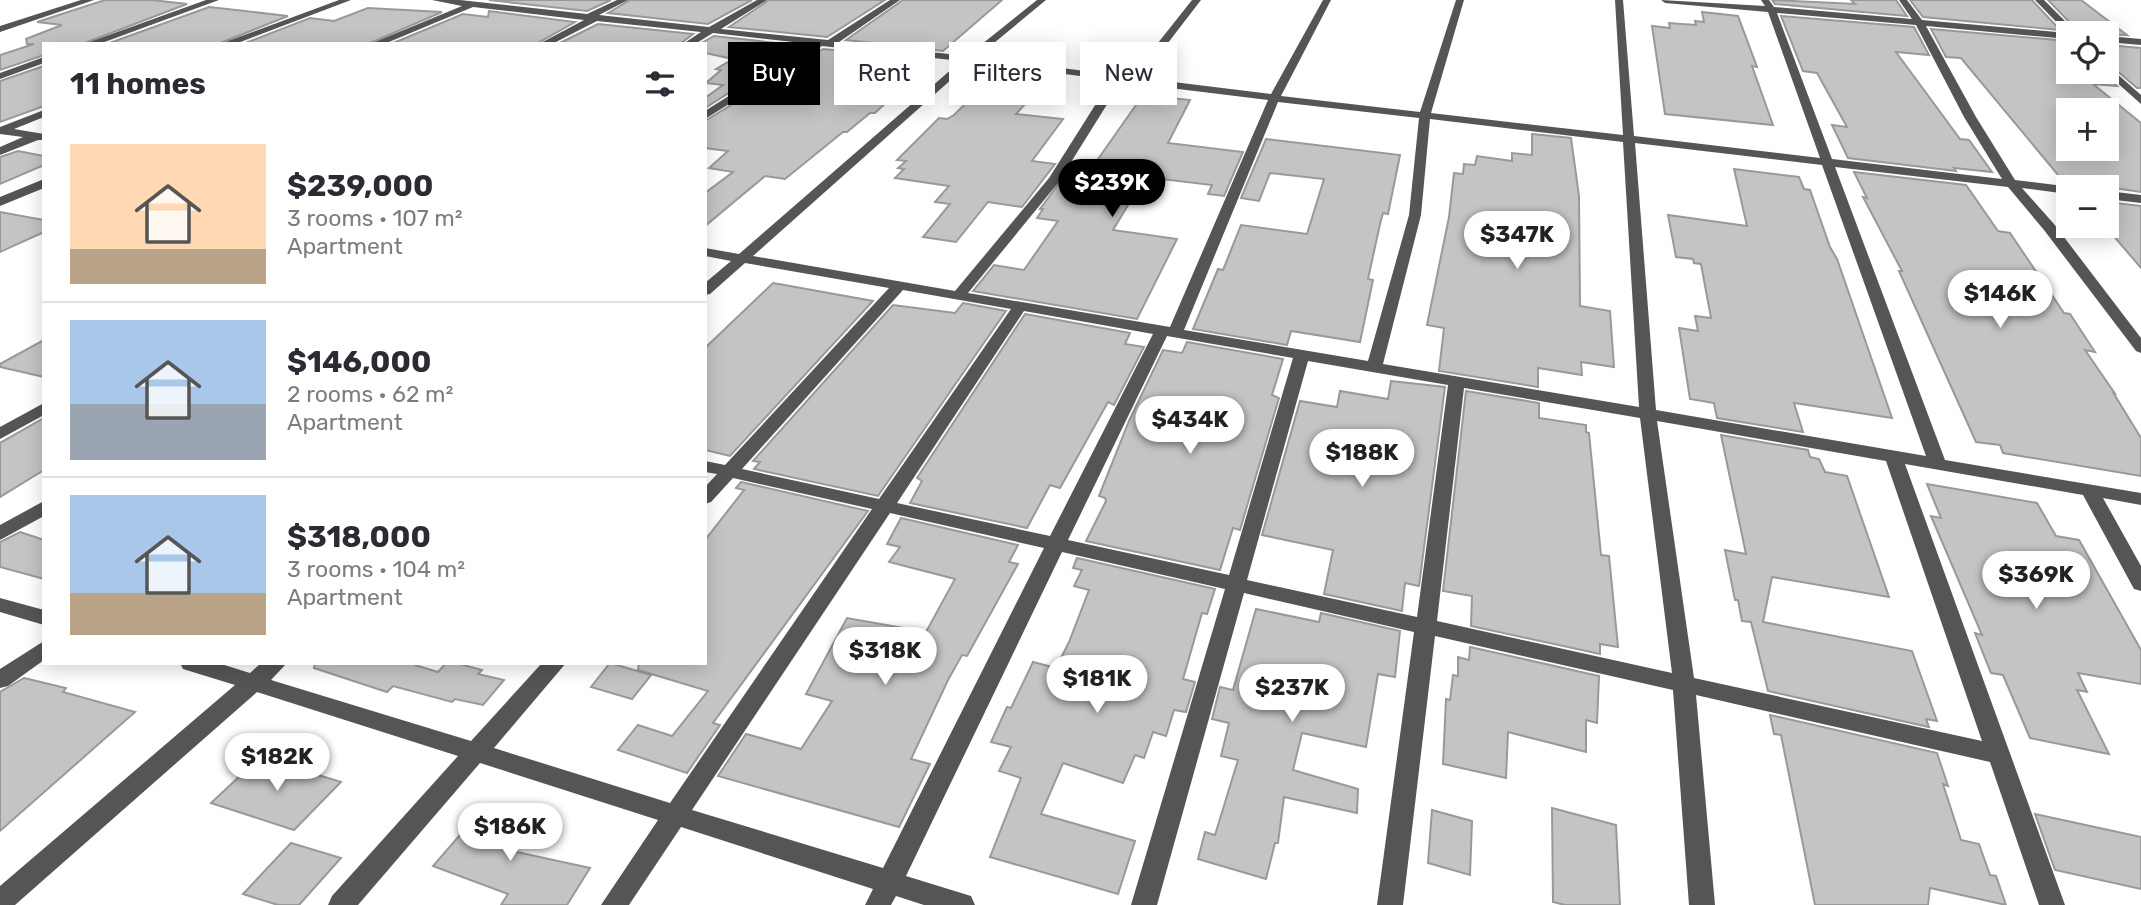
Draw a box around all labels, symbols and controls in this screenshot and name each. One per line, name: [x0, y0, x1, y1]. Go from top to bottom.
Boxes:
map controls: [2056, 21, 2119, 238]
button: locate: [2056, 21, 2119, 84]
chip: Buy: [728, 42, 820, 105]
chip: Rent: [834, 42, 935, 105]
chip: Filters: [949, 42, 1066, 105]
chip: New: [1080, 42, 1177, 105]
icon: filters: [641, 65, 679, 103]
text: 11 homes: [70, 66, 206, 102]
button: +: [2056, 98, 2119, 161]
pin: $239K: [1063, 160, 1161, 219]
text: $239,000: [287, 168, 433, 204]
text: $239K: [1074, 168, 1150, 196]
icon: home: [126, 172, 210, 256]
button: −: [2056, 175, 2119, 238]
text: 3 rooms · 107 m²: [287, 204, 463, 232]
pin: $347K: [1468, 212, 1566, 271]
text: $347K: [1480, 220, 1554, 248]
text: Apartment: [287, 232, 403, 260]
pin: $146K: [1951, 270, 2049, 330]
text: $146K: [1964, 279, 2036, 307]
text: $146,000: [287, 344, 431, 380]
icon: home: [126, 348, 210, 432]
text: 2 rooms · 62 m²: [287, 380, 453, 408]
pin: $434K: [1141, 396, 1239, 456]
text: $434K: [1151, 405, 1229, 433]
text: Apartment: [287, 408, 403, 436]
pin: $188K: [1313, 430, 1411, 489]
text: $188K: [1325, 438, 1399, 466]
text: $318,000: [287, 519, 431, 555]
icon: home: [126, 523, 210, 607]
pin: $369K: [1987, 552, 2085, 611]
text: 3 rooms · 104 m²: [287, 555, 465, 583]
text: $369K: [1998, 560, 2074, 588]
text: Apartment: [287, 583, 403, 611]
pin: $318K: [836, 628, 934, 687]
text: $318K: [849, 636, 921, 664]
pin: $181K: [1048, 656, 1146, 715]
text: $181K: [1062, 664, 1132, 692]
pin: $237K: [1243, 664, 1341, 724]
text: $237K: [1255, 673, 1329, 701]
pin: $182K: [228, 734, 326, 793]
text: $182K: [241, 742, 313, 770]
pin: $186K: [461, 804, 559, 863]
text: $186K: [474, 812, 546, 840]

